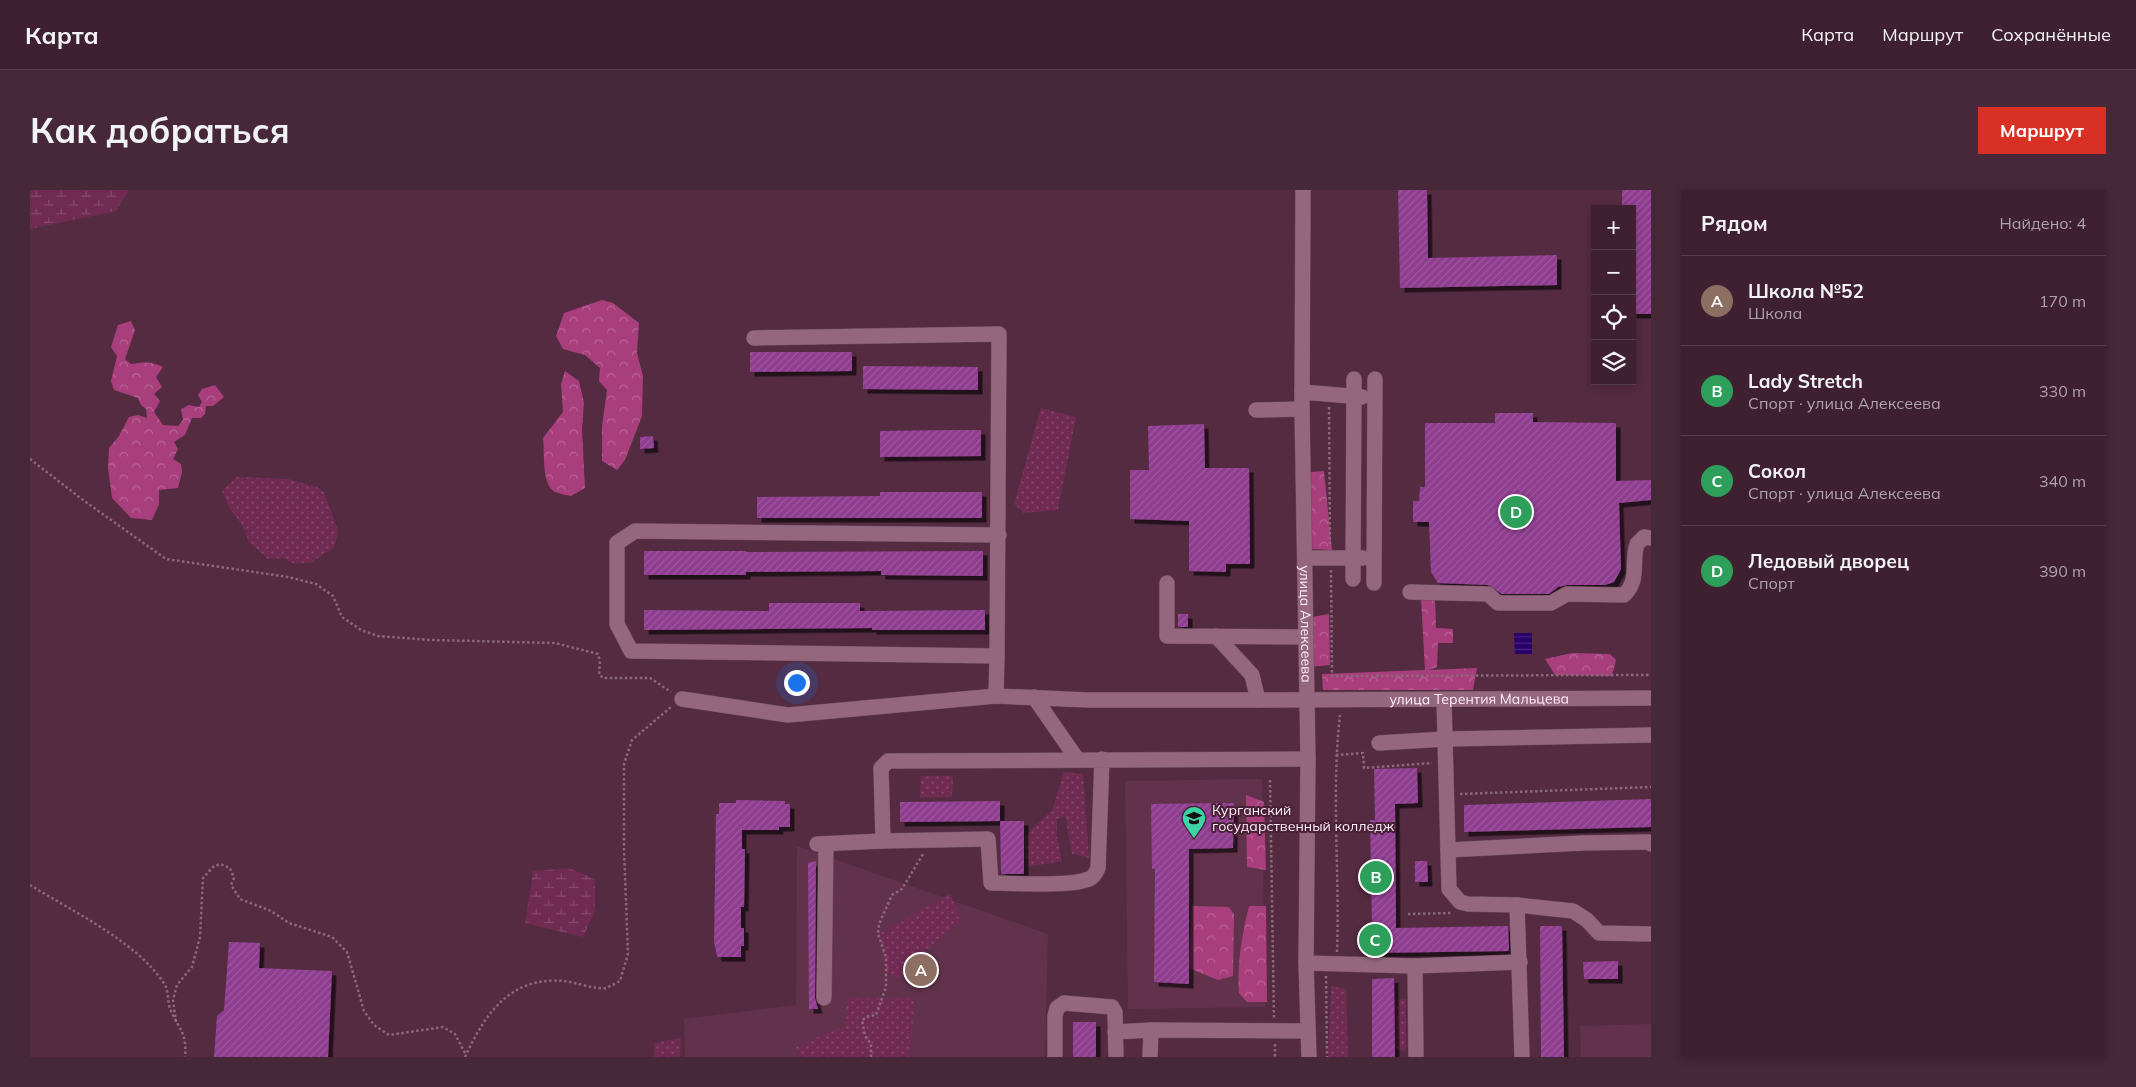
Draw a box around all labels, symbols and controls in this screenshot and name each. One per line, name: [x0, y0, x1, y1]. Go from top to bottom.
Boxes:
text: Карта: [25, 20, 99, 50]
text: Карта: [1801, 23, 1854, 46]
text: Маршрут: [1882, 23, 1963, 46]
text: Сохранённые: [1991, 23, 2111, 46]
button: Маршрут: [1978, 107, 2106, 154]
text: Как добраться: [30, 108, 290, 152]
map controls: [1591, 205, 1636, 385]
button: +: [1591, 205, 1636, 250]
text: Рядом: [1701, 210, 1768, 236]
text: Найдено: 4: [2000, 213, 2086, 233]
button: −: [1591, 250, 1636, 295]
text: Школа №52: [1748, 279, 1864, 303]
text: A: [1711, 291, 1723, 311]
text: 170 m: [2039, 291, 2086, 311]
button: locate: [1591, 295, 1636, 340]
text: Школа: [1748, 303, 1802, 323]
button: layers: [1591, 340, 1636, 385]
text: Lady Stretch: [1748, 369, 1863, 393]
text: B: [1711, 381, 1723, 401]
text: 330 m: [2039, 381, 2086, 401]
text: Спорт · улица Алексеева: [1748, 393, 1941, 413]
text: Сокол: [1748, 459, 1806, 483]
text: C: [1712, 471, 1722, 491]
text: 340 m: [2039, 471, 2086, 491]
text: Спорт · улица Алексеева: [1748, 483, 1941, 503]
pin: D: [1500, 493, 1532, 531]
text: Ледовый дворец: [1748, 549, 1909, 573]
text: D: [1711, 561, 1723, 581]
text: 390 m: [2039, 561, 2086, 581]
street label: улица Алексеева: [1296, 565, 1316, 683]
text: Спорт: [1748, 573, 1795, 593]
your location: [784, 670, 810, 696]
street label: улица Терентия Мальцева: [1389, 689, 1569, 708]
place label: Курганский государственный колледж: [1212, 801, 1395, 835]
school or university icon: Курганский государственный колледж: [1181, 805, 1207, 839]
pin: B: [1360, 858, 1392, 896]
pin: C: [1359, 921, 1391, 959]
pin: A: [905, 951, 937, 989]

